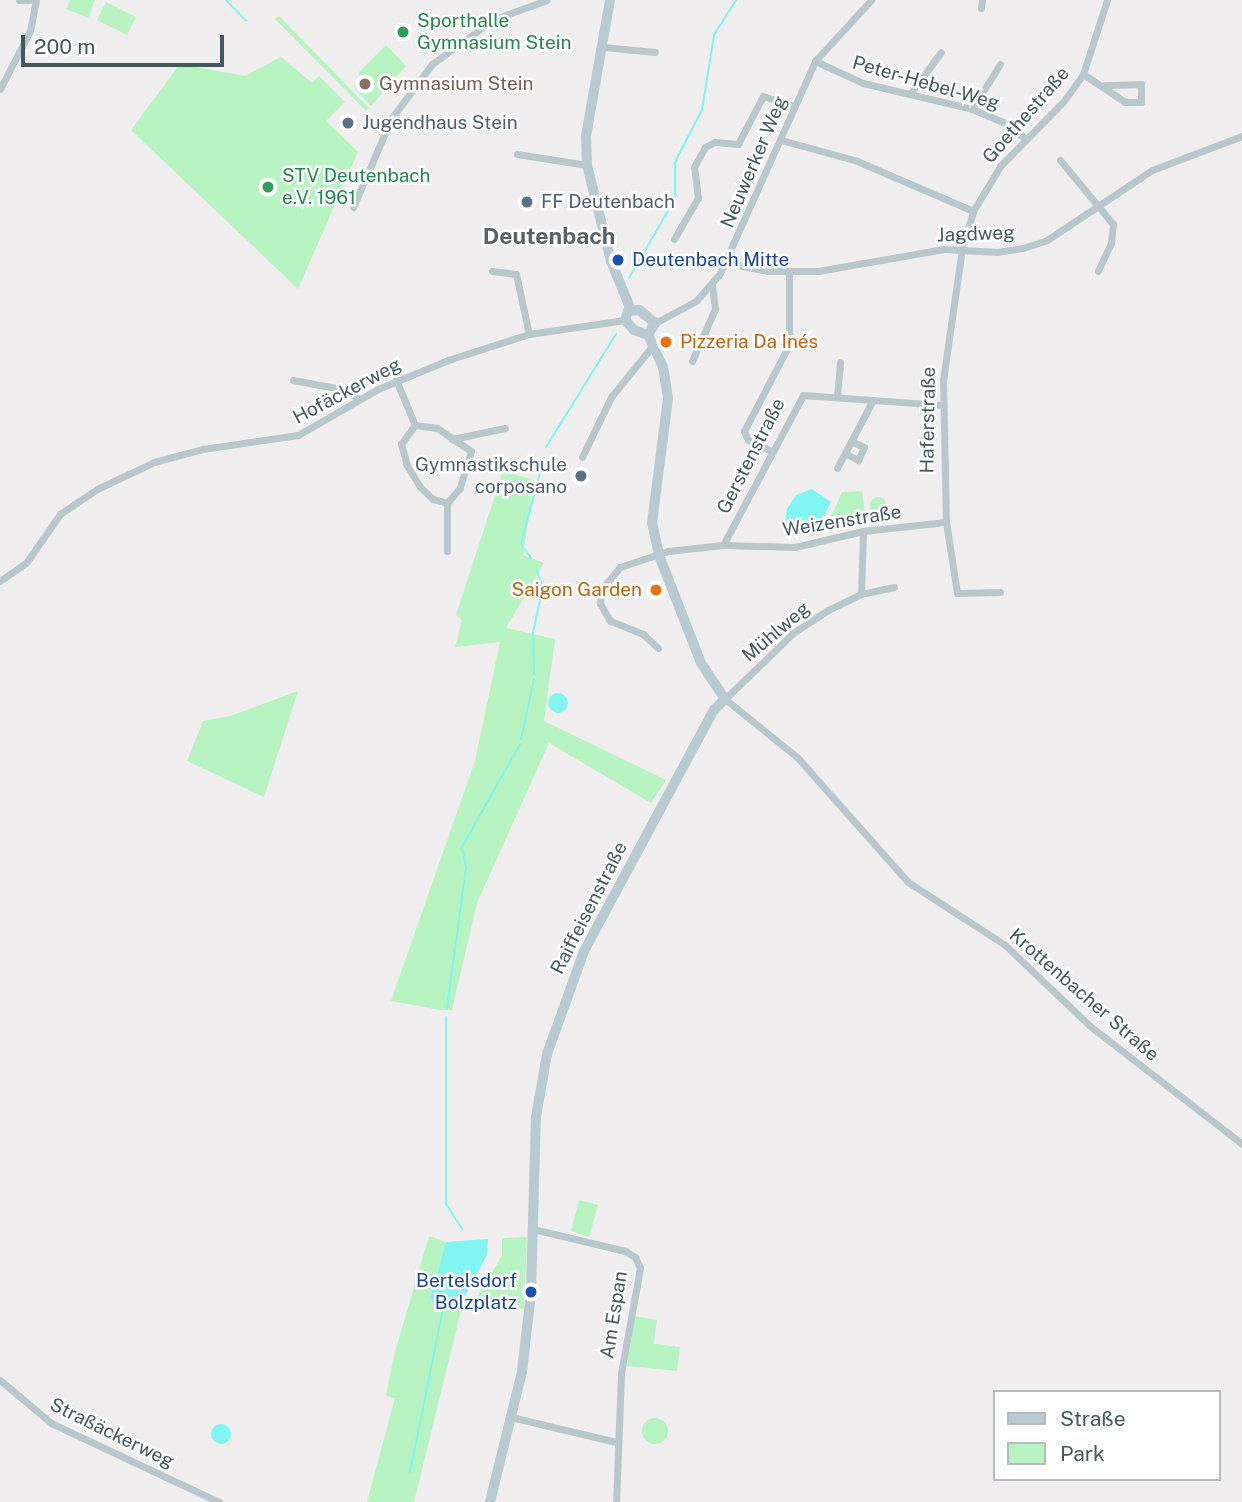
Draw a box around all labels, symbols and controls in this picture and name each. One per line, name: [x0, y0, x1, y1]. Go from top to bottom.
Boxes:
place label: Sporthalle Gymnasium Stein: [417, 10, 571, 54]
scale bar: [24, 21, 228, 65]
marker: Sporthalle Gymnasium Stein: [395, 24, 411, 40]
text: 200 m: [34, 34, 95, 59]
street label: Peter-Hebel-Weg: [850, 51, 1002, 115]
street label: Goethestraße: [978, 62, 1074, 168]
place label: Gymnasium Stein: [379, 73, 533, 95]
marker: Gymnasium Stein: [357, 76, 373, 92]
street label: Neuwerker Weg: [716, 92, 792, 232]
place label: Jugendhaus Stein: [362, 112, 518, 134]
marker: Jugendhaus Stein: [340, 115, 356, 131]
place label: STV Deutenbach e.V. 1961: [282, 165, 430, 209]
marker: STV Deutenbach e.V. 1961: [260, 179, 276, 195]
place label: FF Deutenbach: [541, 191, 675, 213]
marker: FF Deutenbach: [519, 194, 535, 210]
street label: Jagdweg: [937, 221, 1015, 247]
district label: Deutenbach: [483, 222, 615, 250]
place label: Deutenbach Mitte: [632, 249, 789, 271]
marker: Deutenbach Mitte: [610, 252, 626, 268]
place label: Pizzeria Da Inés: [680, 331, 818, 353]
marker: Pizzeria Da Inés: [658, 334, 674, 350]
street label: Hofäckerweg: [289, 353, 405, 429]
street label: Haferstraße: [916, 367, 940, 473]
street label: Gerstenstraße: [712, 394, 790, 518]
place label: Gymnastikschule corposano: [415, 454, 567, 498]
marker: Gymnastikschule corposano: [573, 468, 589, 484]
street label: Weizenstraße: [781, 500, 903, 542]
place label: Saigon Garden: [512, 579, 642, 601]
marker: Saigon Garden: [648, 582, 664, 598]
street label: Mühlweg: [737, 597, 815, 667]
street label: Raiffeisenstraße: [546, 838, 632, 978]
street label: Krottenbacher Straße: [1005, 924, 1163, 1066]
place label: Bertelsdorf Bolzplatz: [416, 1270, 517, 1314]
street label: Am Espan: [596, 1270, 632, 1360]
marker: Bertelsdorf Bolzplatz: [523, 1284, 539, 1300]
legend: [993, 1390, 1221, 1481]
street label: Straßäckerweg: [46, 1393, 178, 1473]
text: Straße: [1060, 1406, 1126, 1431]
text: Park: [1060, 1441, 1105, 1466]

